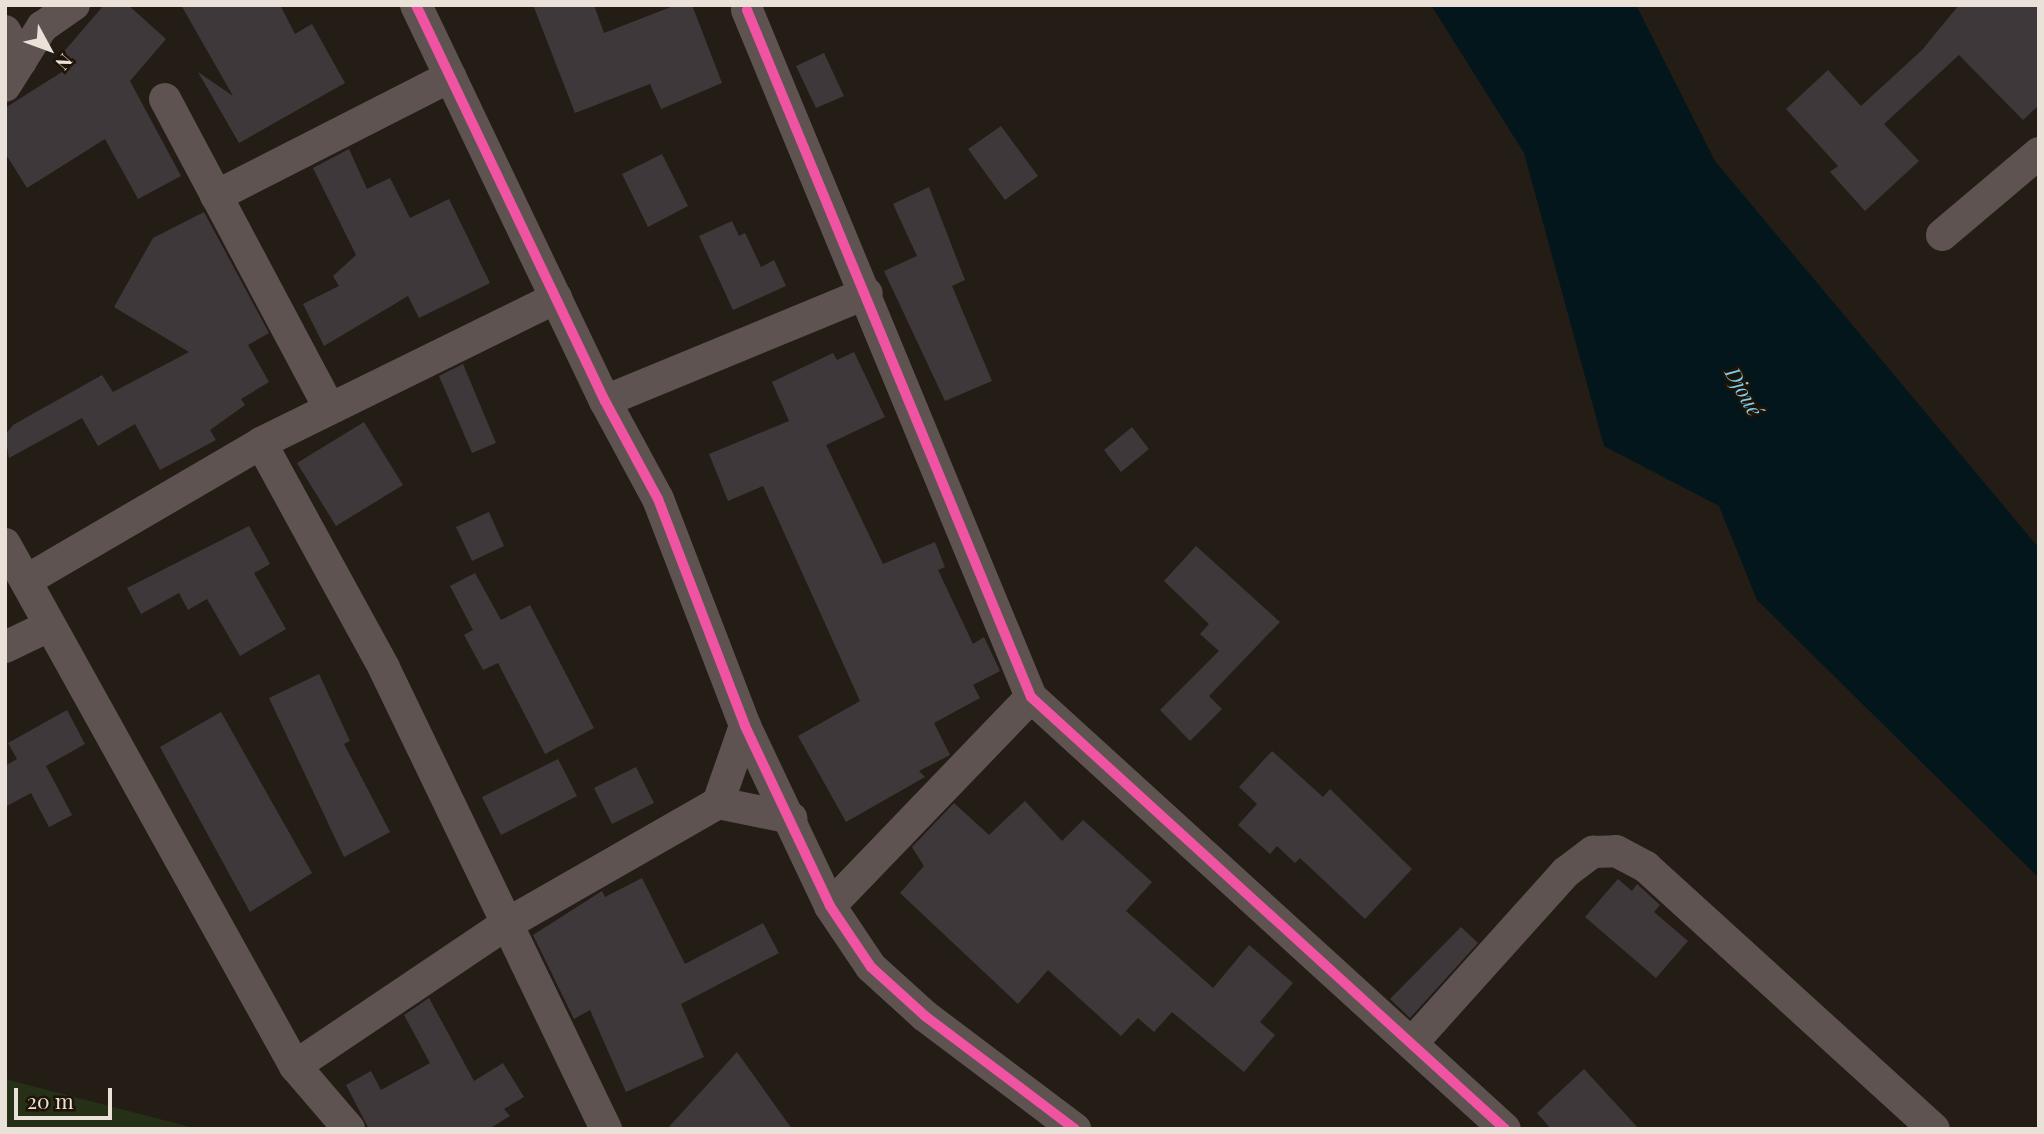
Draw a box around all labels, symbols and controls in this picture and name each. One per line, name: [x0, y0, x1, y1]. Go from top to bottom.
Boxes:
north arrow: [14, 14, 84, 84]
text: N: [51, 49, 79, 76]
water label: Djoué: [1721, 362, 1769, 420]
scale bar: [18, 1074, 116, 1118]
text: 20 m: [27, 1086, 74, 1114]

